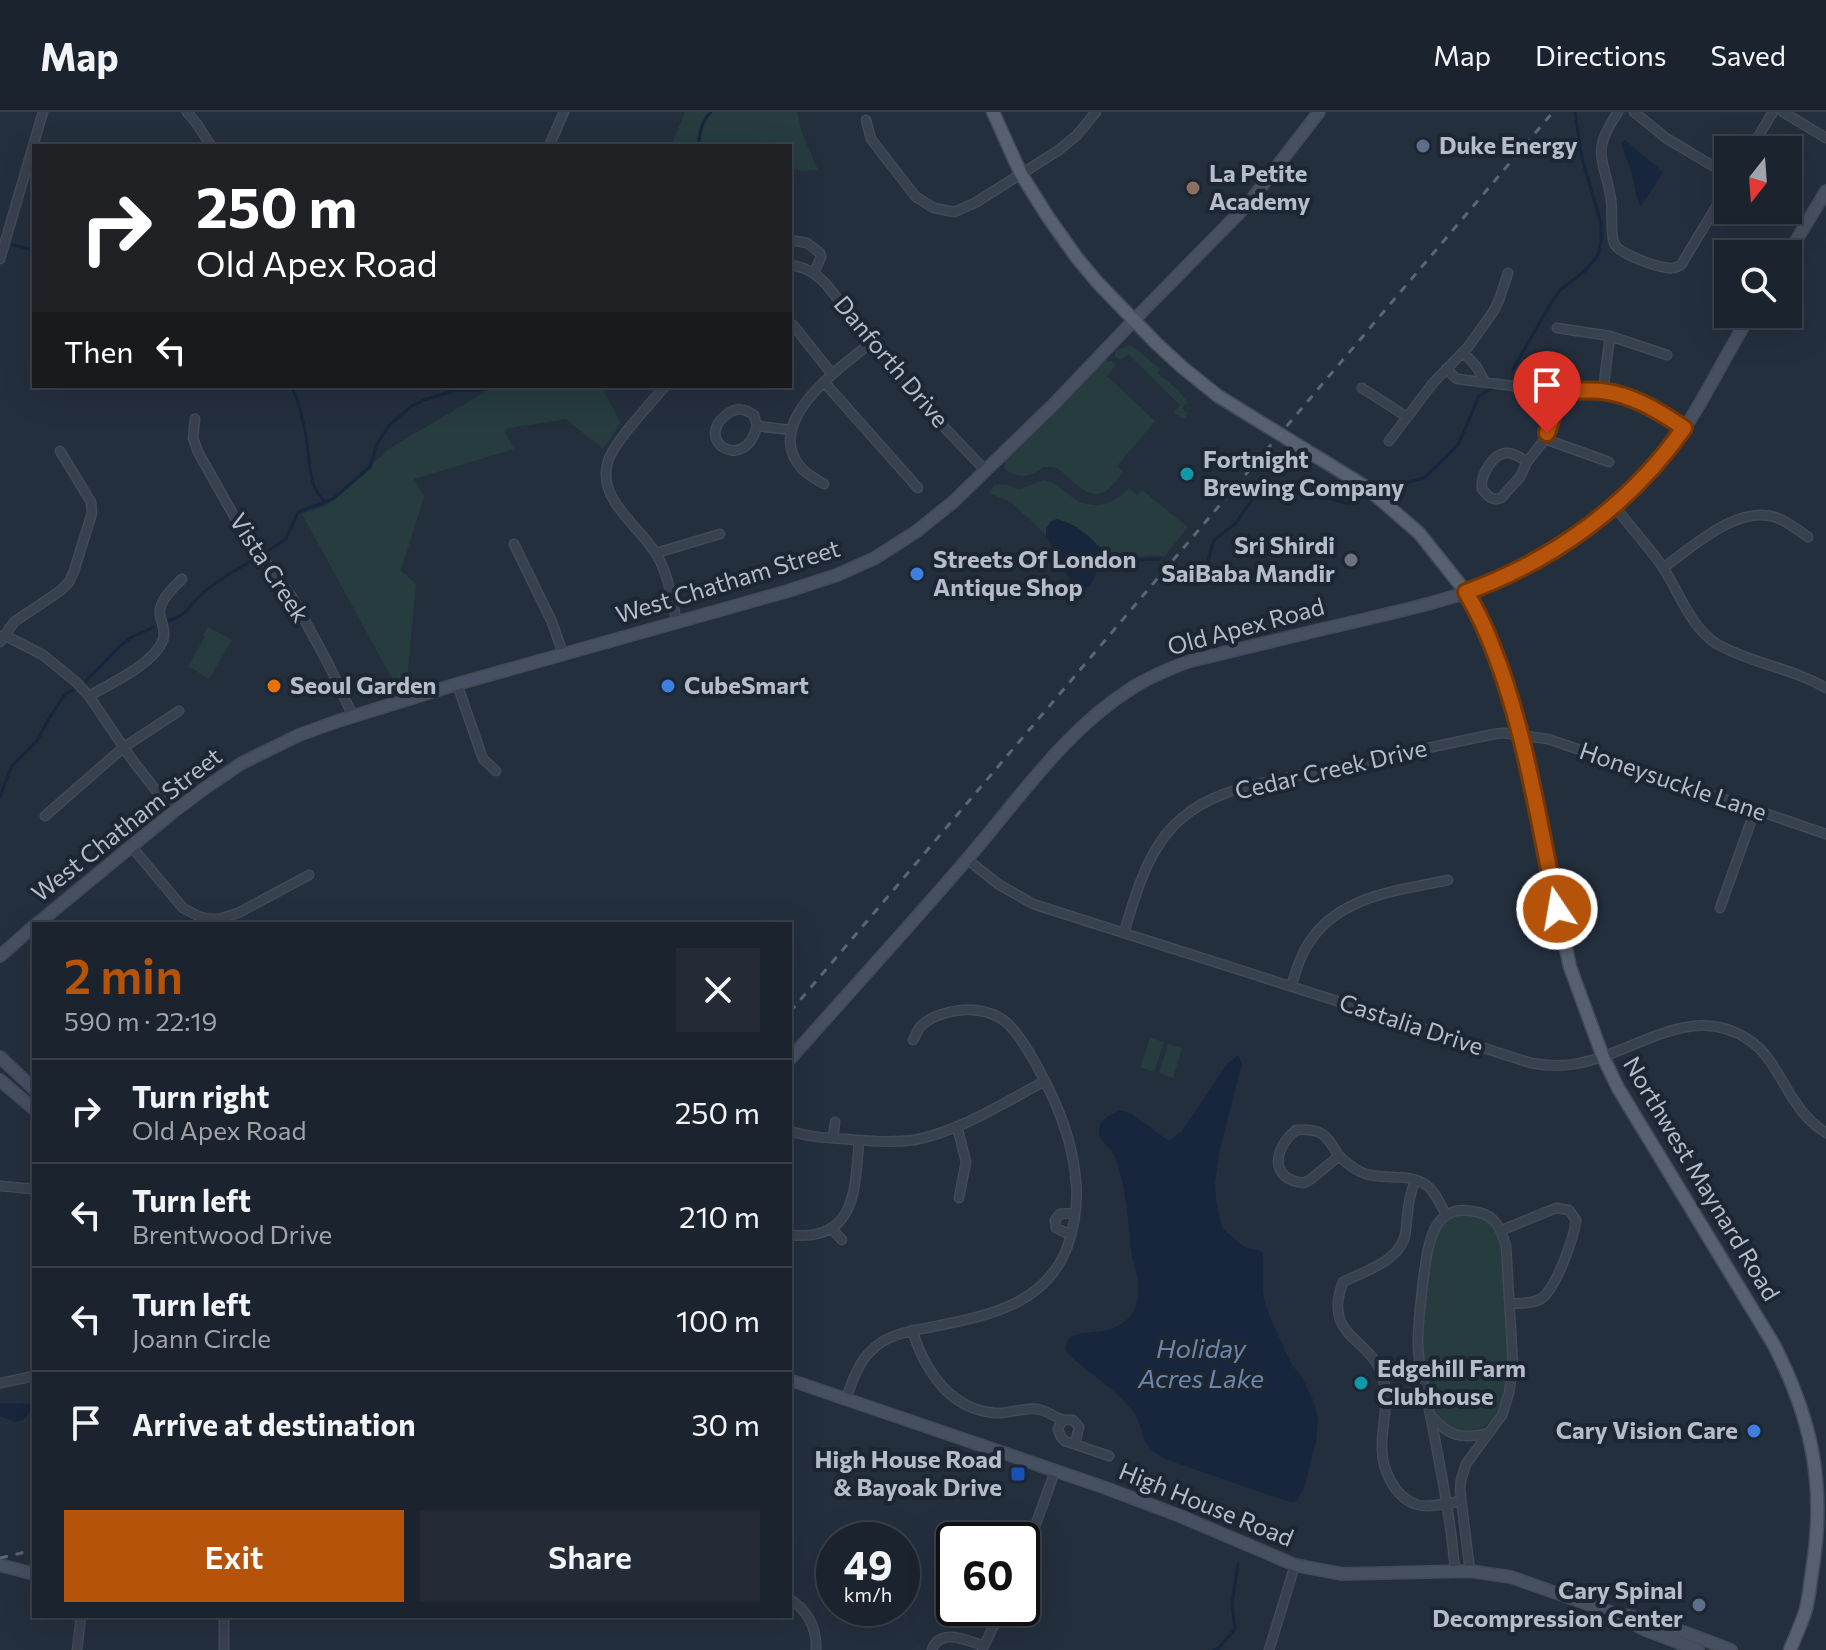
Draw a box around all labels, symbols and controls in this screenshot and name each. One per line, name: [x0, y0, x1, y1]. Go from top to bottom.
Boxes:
text: Map: [40, 32, 119, 79]
text: Map: [1433, 38, 1491, 72]
text: Directions: [1535, 38, 1666, 72]
text: Saved: [1710, 38, 1786, 72]
place label: Duke Energy: [1439, 130, 1578, 159]
north arrow: [1714, 136, 1802, 224]
map controls: [1714, 136, 1802, 328]
marker: Duke Energy: [1414, 137, 1432, 155]
place label: La Petite Academy: [1209, 158, 1310, 215]
text: 250 m: [196, 171, 357, 240]
icon: right: [64, 176, 168, 280]
marker: La Petite Academy: [1184, 179, 1202, 197]
text: Old Apex Road: [196, 240, 437, 284]
button: search: [1714, 240, 1802, 328]
street label: Danforth Drive: [829, 289, 956, 433]
icon: left: [149, 328, 193, 372]
text: Then: [64, 332, 133, 369]
pin: [1513, 351, 1581, 433]
icon: arrive: [1525, 363, 1569, 407]
place label: Fortnight Brewing Company: [1203, 444, 1404, 501]
marker: Fortnight Brewing Company: [1178, 465, 1196, 483]
street label: Vista Creek: [224, 507, 316, 627]
place label: Sri Shirdi SaiBaba Mandir: [1161, 530, 1335, 587]
street label: West Chatham Street: [612, 533, 843, 628]
place label: Streets Of London Antique Shop: [933, 544, 1136, 601]
marker: Sri Shirdi SaiBaba Mandir: [1342, 551, 1360, 569]
marker: Streets Of London Antique Shop: [908, 565, 926, 583]
street label: Old Apex Road: [1164, 591, 1327, 660]
place label: Seoul Garden: [290, 670, 436, 699]
place label: CubeSmart: [684, 670, 809, 699]
marker: Seoul Garden: [265, 677, 283, 695]
marker: CubeSmart: [659, 677, 677, 695]
street label: Cedar Creek Drive: [1232, 732, 1430, 805]
street label: Honeysuckle Lane: [1576, 735, 1771, 826]
street label: West Chatham Street: [25, 741, 227, 907]
position arrow: [1515, 867, 1599, 951]
text: 2 min: [64, 945, 183, 1004]
button: close: [676, 948, 760, 1032]
street label: Castalia Drive: [1336, 987, 1487, 1060]
text: 590 m · 22:19: [64, 1005, 217, 1036]
street label: Northwest Maynard Road: [1618, 1051, 1787, 1305]
text: Turn right: [132, 1077, 269, 1114]
icon: right: [64, 1089, 108, 1133]
text: 250 m: [675, 1093, 760, 1130]
text: Old Apex Road: [132, 1114, 306, 1145]
text: Turn left: [132, 1181, 251, 1218]
icon: left: [64, 1193, 108, 1237]
text: 210 m: [679, 1197, 760, 1234]
text: Brentwood Drive: [132, 1218, 332, 1249]
text: Turn left: [132, 1285, 251, 1322]
icon: left: [64, 1297, 108, 1341]
text: 100 m: [676, 1301, 760, 1338]
text: Joann Circle: [132, 1322, 271, 1353]
water label: Holiday Acres Lake: [1137, 1332, 1264, 1393]
place label: Edgehill Farm Clubhouse: [1377, 1353, 1526, 1410]
marker: Edgehill Farm Clubhouse: [1352, 1374, 1370, 1392]
icon: arrive: [64, 1401, 108, 1445]
text: Arrive at destination: [132, 1405, 416, 1442]
text: 30 m: [691, 1405, 760, 1442]
place label: Cary Vision Care: [1556, 1415, 1738, 1444]
marker: Cary Vision Care: [1745, 1422, 1763, 1440]
place label: High House Road & Bayoak Drive: [814, 1444, 1002, 1501]
street label: High House Road: [1115, 1455, 1298, 1552]
marker: High House Road & Bayoak Drive: [1009, 1465, 1027, 1483]
button: Exit: [64, 1510, 404, 1602]
button: Share: [420, 1510, 760, 1602]
speed limit sign: 60: [936, 1522, 1040, 1626]
text: 49: [843, 1539, 893, 1588]
place label: Cary Spinal Decompression Center: [1432, 1575, 1683, 1632]
text: km/h: [844, 1582, 892, 1606]
marker: Cary Spinal Decompression Center: [1690, 1596, 1708, 1614]

